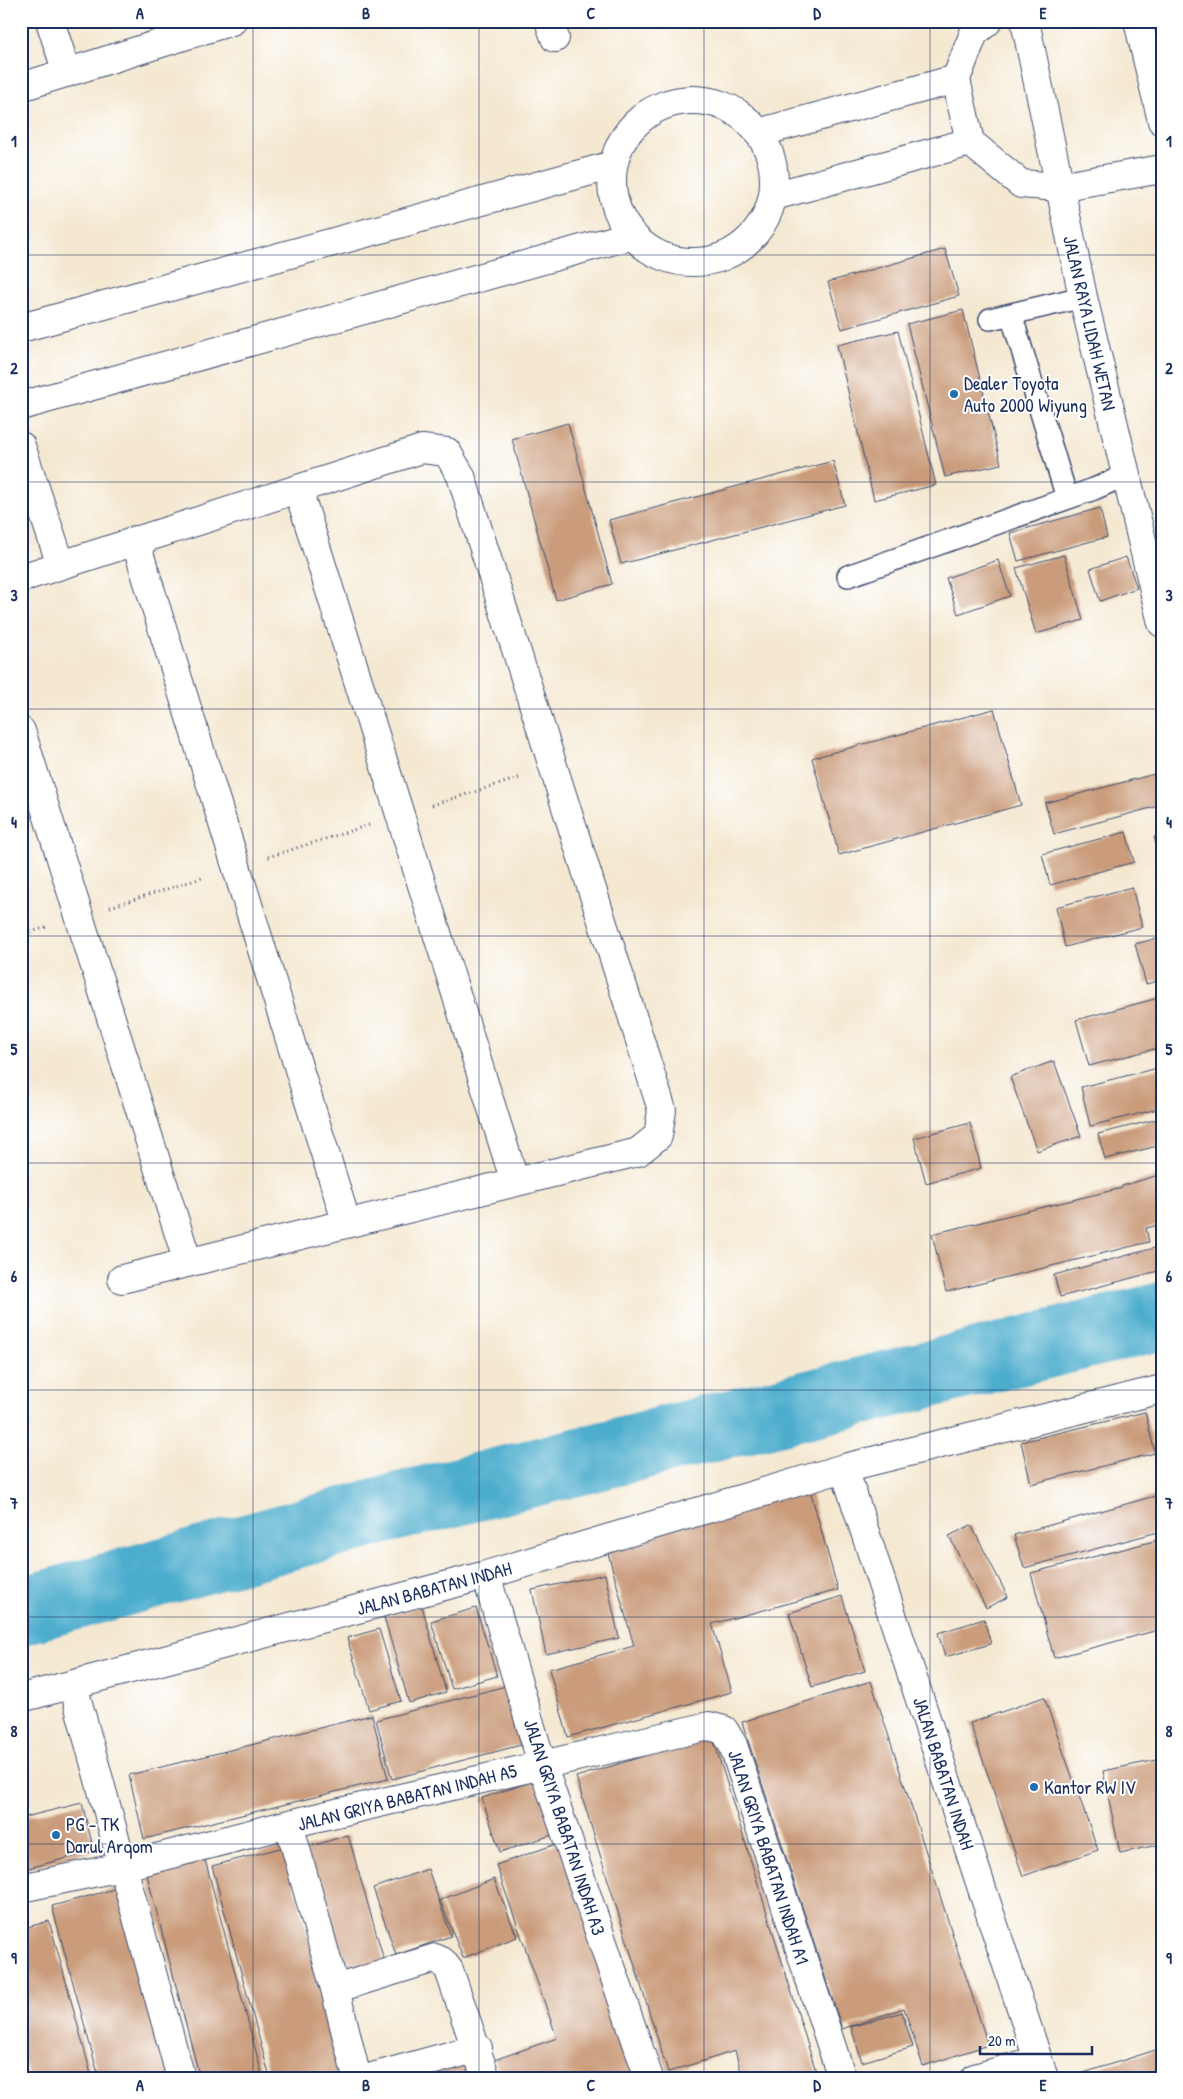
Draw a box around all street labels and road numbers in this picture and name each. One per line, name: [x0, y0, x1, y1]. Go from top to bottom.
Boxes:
street label: JALAN RAYA LIDAH WETAN: [1057, 233, 1123, 413]
street label: JALAN BABATAN INDAH: [354, 1555, 514, 1621]
street label: JALAN BABATAN INDAH: [907, 1693, 981, 1853]
street label: JALAN GRIYA BABATAN INDAH A3: [518, 1716, 612, 1938]
street label: JALAN GRIYA BABATAN INDAH A1: [722, 1746, 816, 1968]
street label: JALAN GRIYA BABATAN INDAH A5: [295, 1757, 519, 1837]

